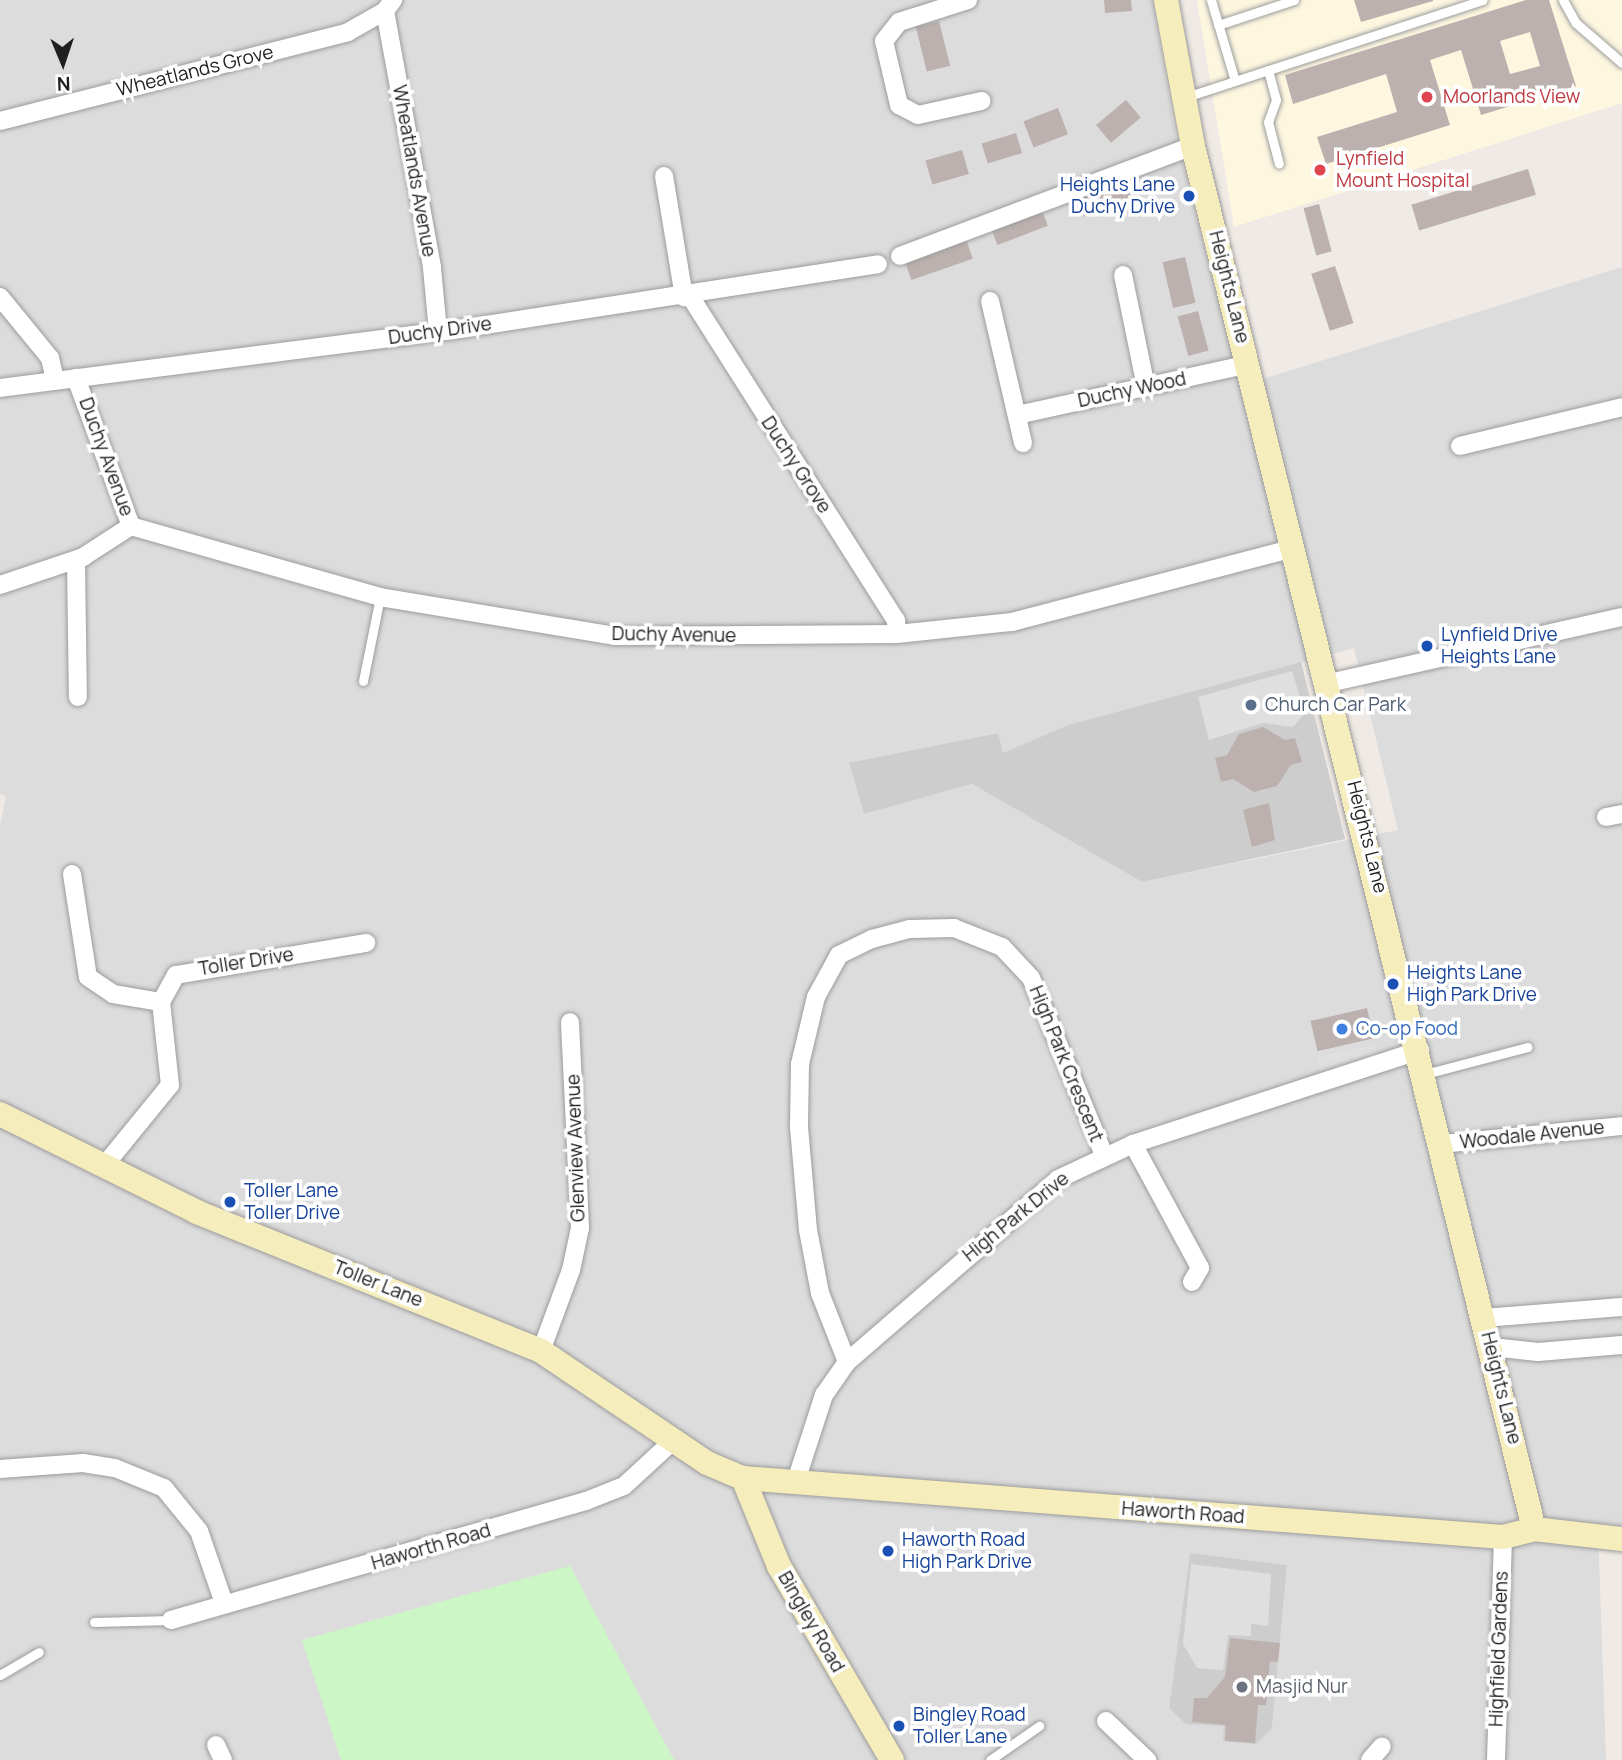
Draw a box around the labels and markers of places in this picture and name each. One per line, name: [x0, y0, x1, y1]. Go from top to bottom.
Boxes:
place label: Moorlands View: [1443, 86, 1580, 108]
marker: Moorlands View: [1417, 87, 1437, 107]
place label: Lynfield Mount Hospital: [1336, 148, 1470, 192]
marker: Lynfield Mount Hospital: [1310, 160, 1330, 180]
place label: Heights Lane Duchy Drive: [1060, 174, 1175, 218]
marker: Heights Lane Duchy Drive: [1181, 188, 1197, 204]
place label: Lynfield Drive Heights Lane: [1441, 624, 1558, 668]
marker: Lynfield Drive Heights Lane: [1419, 638, 1435, 654]
place label: Church Car Park: [1265, 694, 1406, 716]
marker: Church Car Park: [1243, 697, 1259, 713]
place label: Heights Lane High Park Drive: [1407, 962, 1537, 1006]
marker: Heights Lane High Park Drive: [1385, 976, 1401, 992]
place label: Co-op Food: [1356, 1018, 1458, 1040]
marker: Co-op Food: [1334, 1021, 1350, 1037]
place label: Toller Lane Toller Drive: [244, 1180, 340, 1224]
marker: Toller Lane Toller Drive: [222, 1194, 238, 1210]
place label: Haworth Road High Park Drive: [902, 1529, 1032, 1573]
marker: Haworth Road High Park Drive: [880, 1543, 896, 1559]
place label: Masjid Nur: [1256, 1676, 1348, 1698]
marker: Masjid Nur: [1234, 1679, 1250, 1695]
place label: Bingley Road Toller Lane: [913, 1704, 1026, 1748]
marker: Bingley Road Toller Lane: [891, 1718, 907, 1734]

